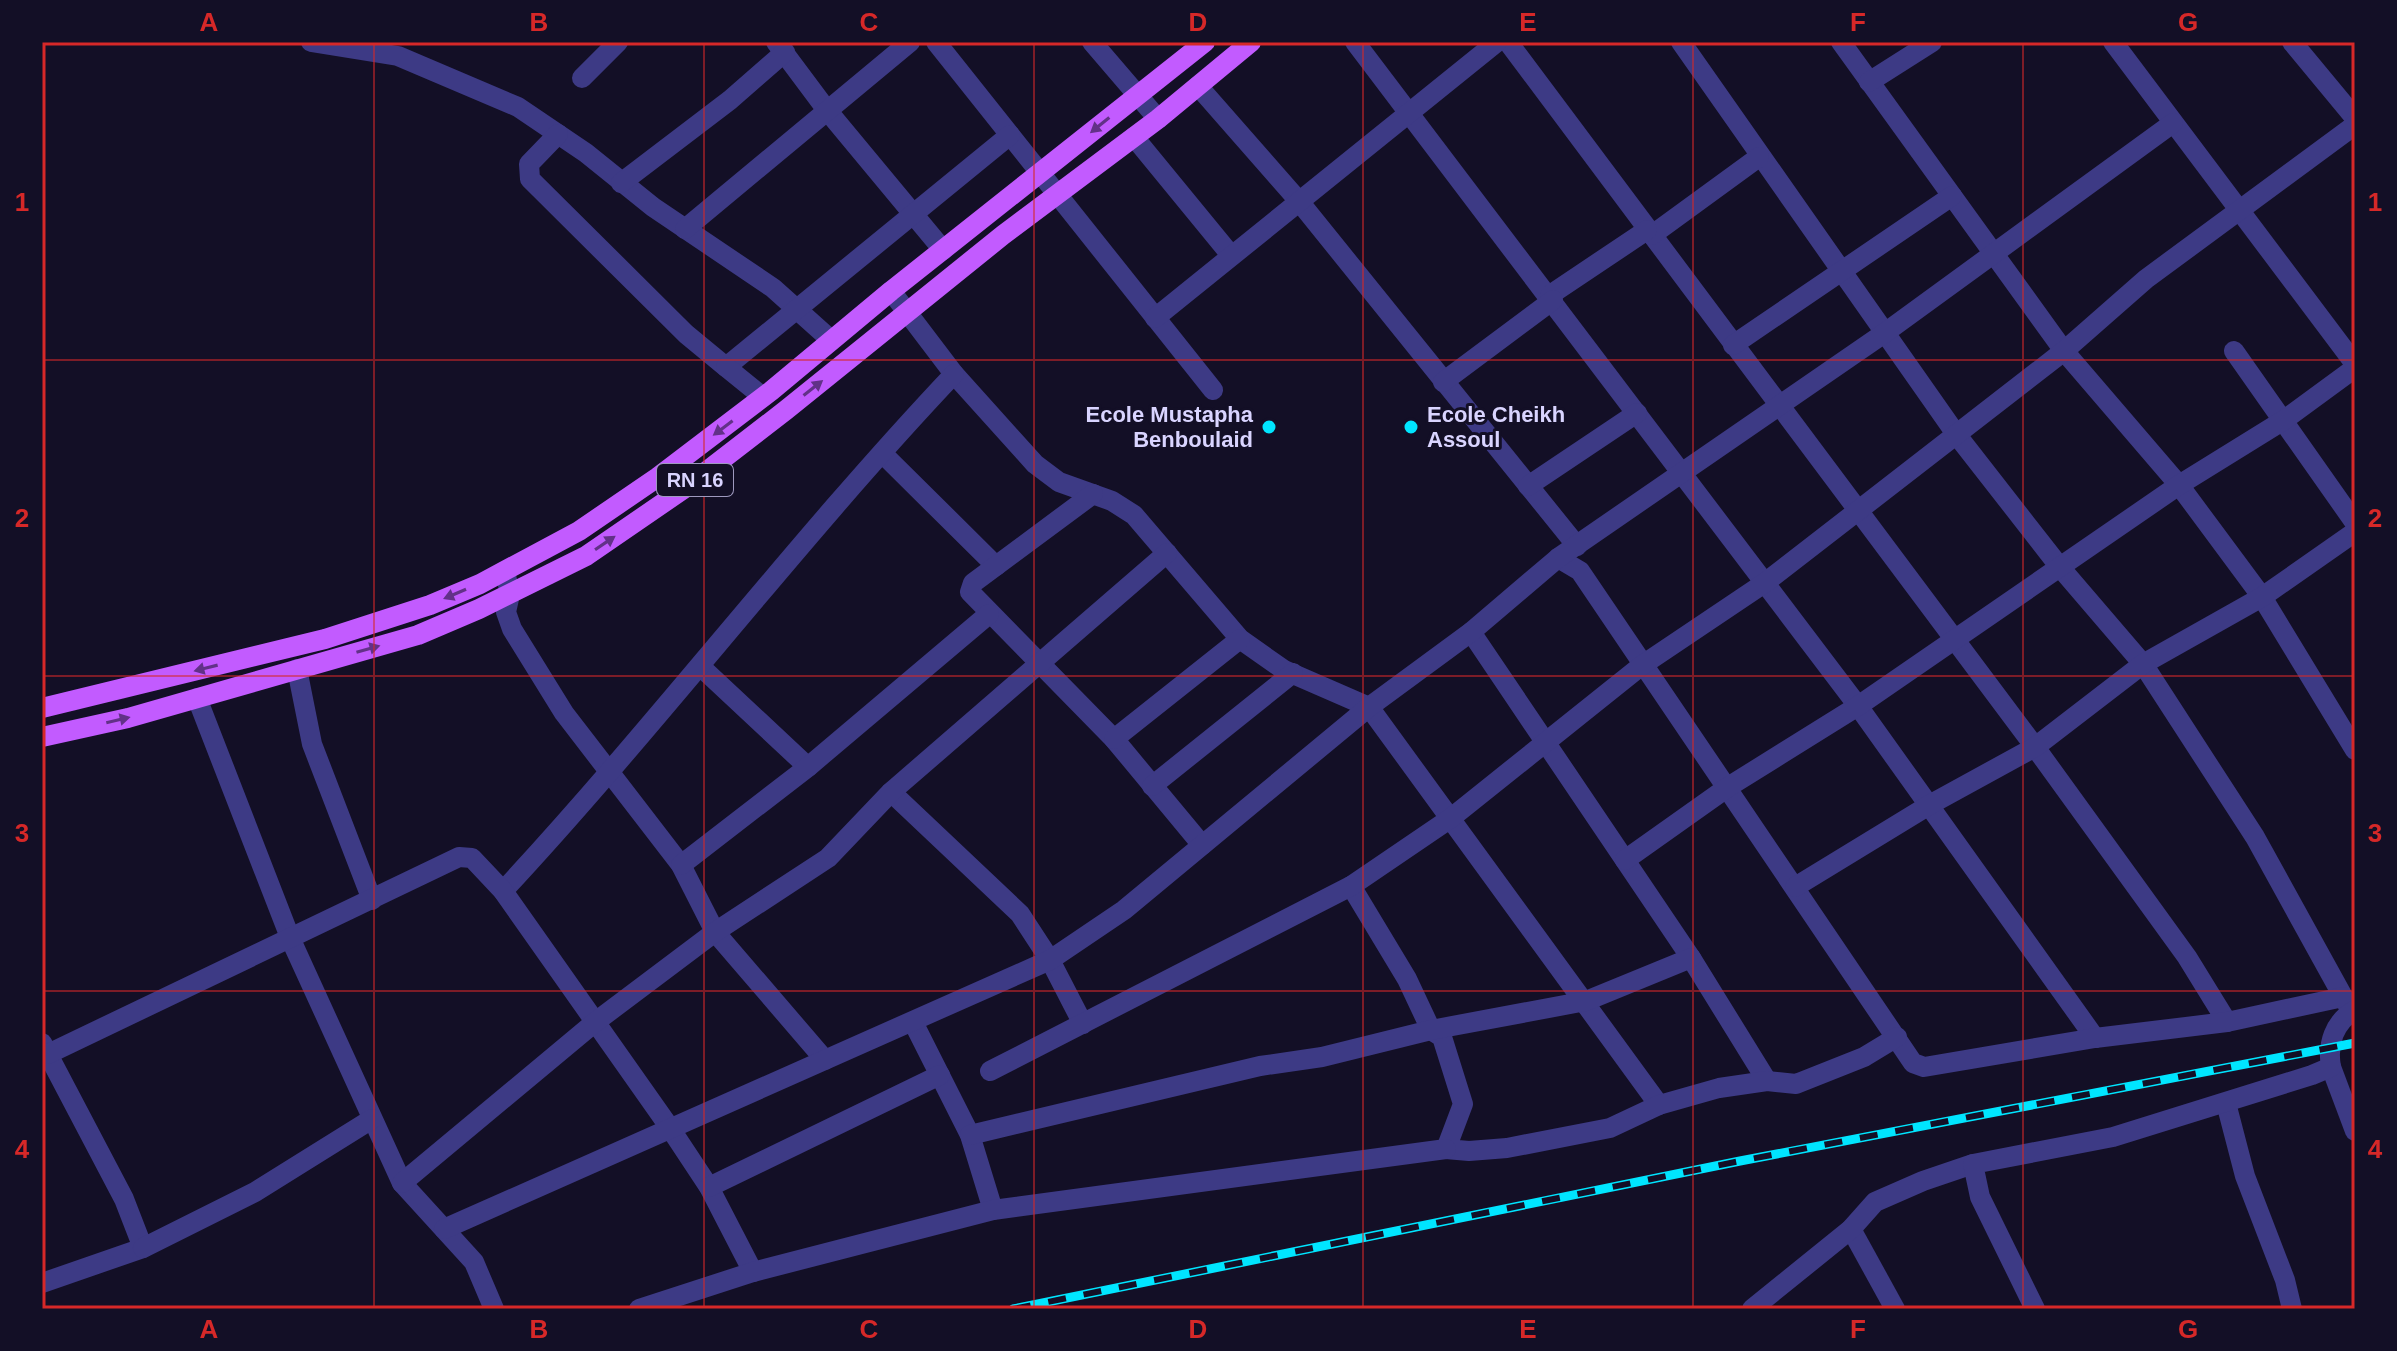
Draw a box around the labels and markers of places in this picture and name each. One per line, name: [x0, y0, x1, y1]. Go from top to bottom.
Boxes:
place label: Ecole Mustapha Benboulaid: [1086, 402, 1254, 452]
place label: Ecole Cheikh Assoul: [1427, 402, 1565, 452]
marker: Ecole Mustapha Benboulaid: [1260, 418, 1278, 436]
marker: Ecole Cheikh Assoul: [1402, 418, 1420, 436]

